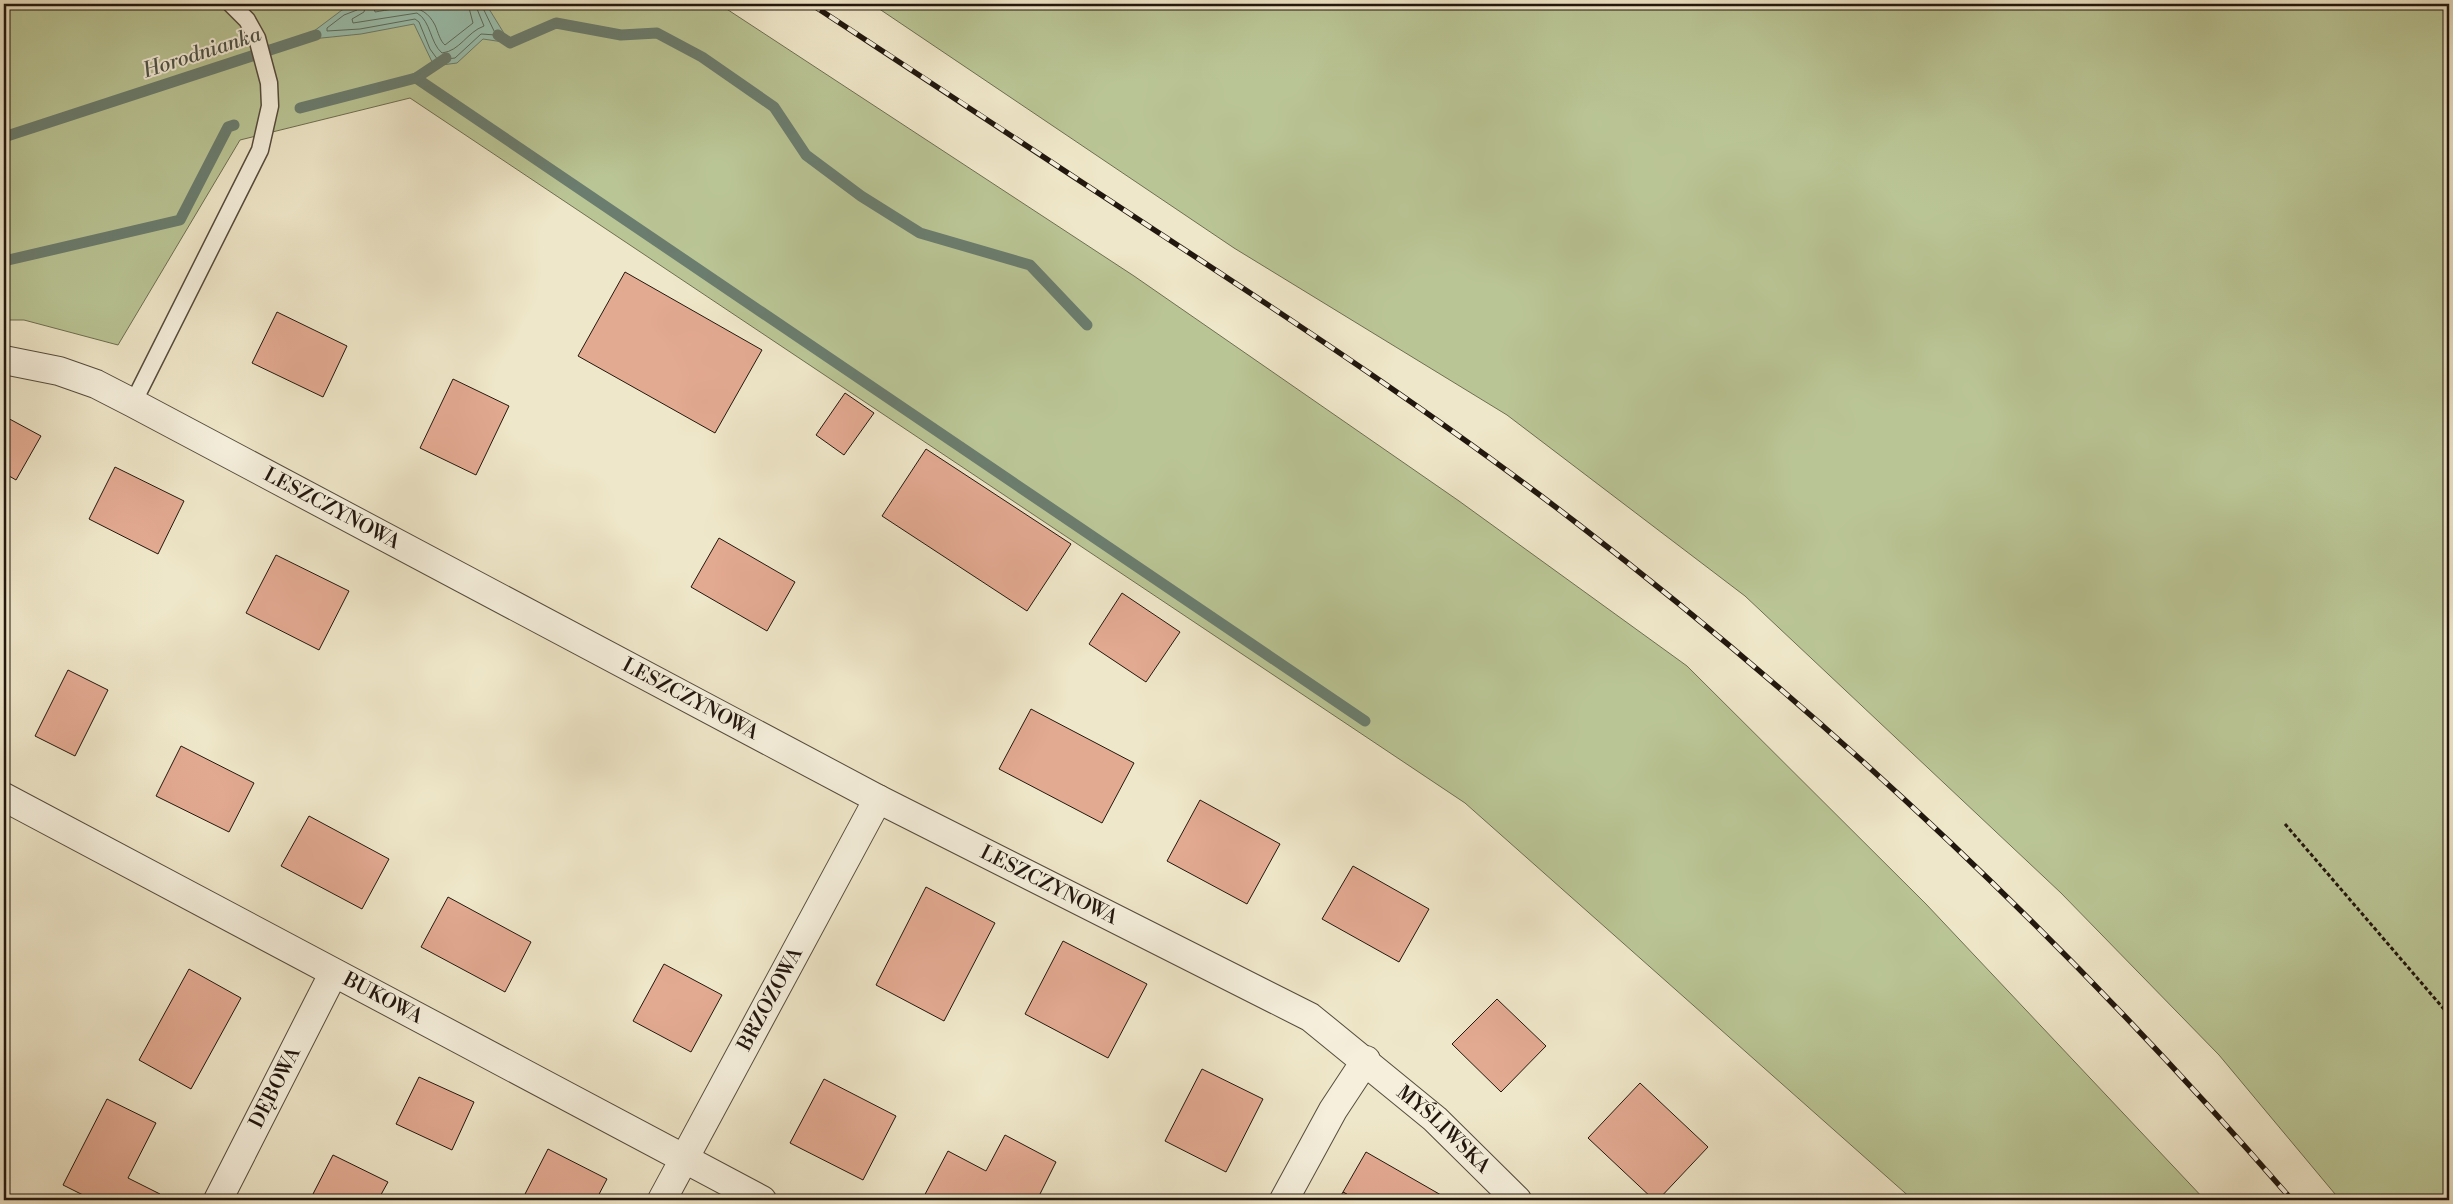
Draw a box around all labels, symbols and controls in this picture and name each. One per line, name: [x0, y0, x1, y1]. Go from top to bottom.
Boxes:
water label: Horodnianka: [139, 22, 265, 85]
street label: LESZCZYNOWA: [259, 462, 405, 556]
street label: LESZCZYNOWA: [618, 653, 764, 746]
street label: LESZCZYNOWA: [976, 840, 1123, 931]
street label: BRZOZOWA: [732, 942, 809, 1056]
street label: BUKOWA: [338, 967, 428, 1030]
street label: DĘBOWA: [244, 1042, 307, 1133]
street label: MYŚLIWSKA: [1391, 1080, 1496, 1180]

